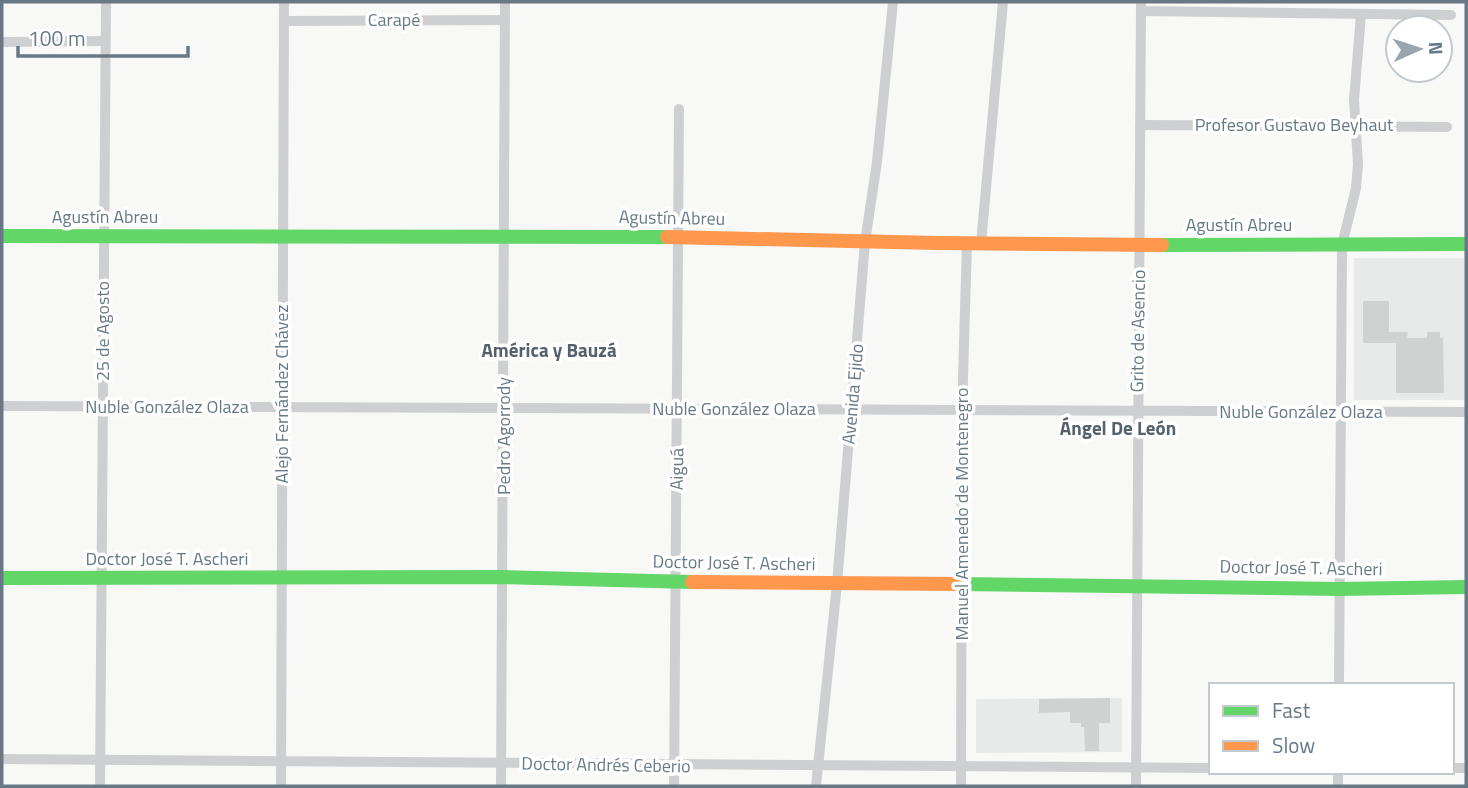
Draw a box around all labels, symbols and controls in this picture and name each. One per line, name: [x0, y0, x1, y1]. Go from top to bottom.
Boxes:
street label: Carapé: [368, 6, 420, 33]
scale bar: [18, 14, 187, 58]
north arrow: [1384, 14, 1454, 84]
text: 100 m: [28, 22, 85, 54]
text: N: [1422, 41, 1451, 55]
street label: Profesor Gustavo Beyhaut: [1195, 111, 1394, 138]
street label: Agustín Abreu: [52, 203, 158, 230]
street label: Agustín Abreu: [619, 203, 726, 232]
street label: Agustín Abreu: [1186, 211, 1292, 238]
street label: Grito de Asencio: [1123, 269, 1152, 393]
street label: 25 de Agosto: [89, 281, 116, 381]
street label: Alejo Fernández Chávez: [268, 304, 295, 484]
district label: América y Bauzá: [481, 335, 617, 364]
street label: Avenida Ejido: [835, 342, 870, 445]
street label: Pedro Agorrody: [490, 377, 517, 495]
street label: Manuel Amenedo de Montenegro: [948, 388, 975, 640]
street label: Nuble González Olaza: [85, 393, 249, 420]
street label: Nuble González Olaza: [652, 395, 816, 422]
street label: Nuble González Olaza: [1219, 398, 1383, 425]
district label: Ángel De León: [1060, 413, 1176, 442]
street label: Aiguá: [663, 448, 690, 490]
street label: Doctor José T. Ascheri: [85, 545, 249, 572]
street label: Doctor José T. Ascheri: [652, 548, 816, 577]
street label: Doctor José T. Ascheri: [1219, 553, 1383, 582]
legend: [1209, 683, 1454, 774]
text: Fast: [1272, 694, 1311, 726]
text: Slow: [1272, 729, 1315, 761]
street label: Doctor Andrés Ceberio: [521, 750, 691, 779]

